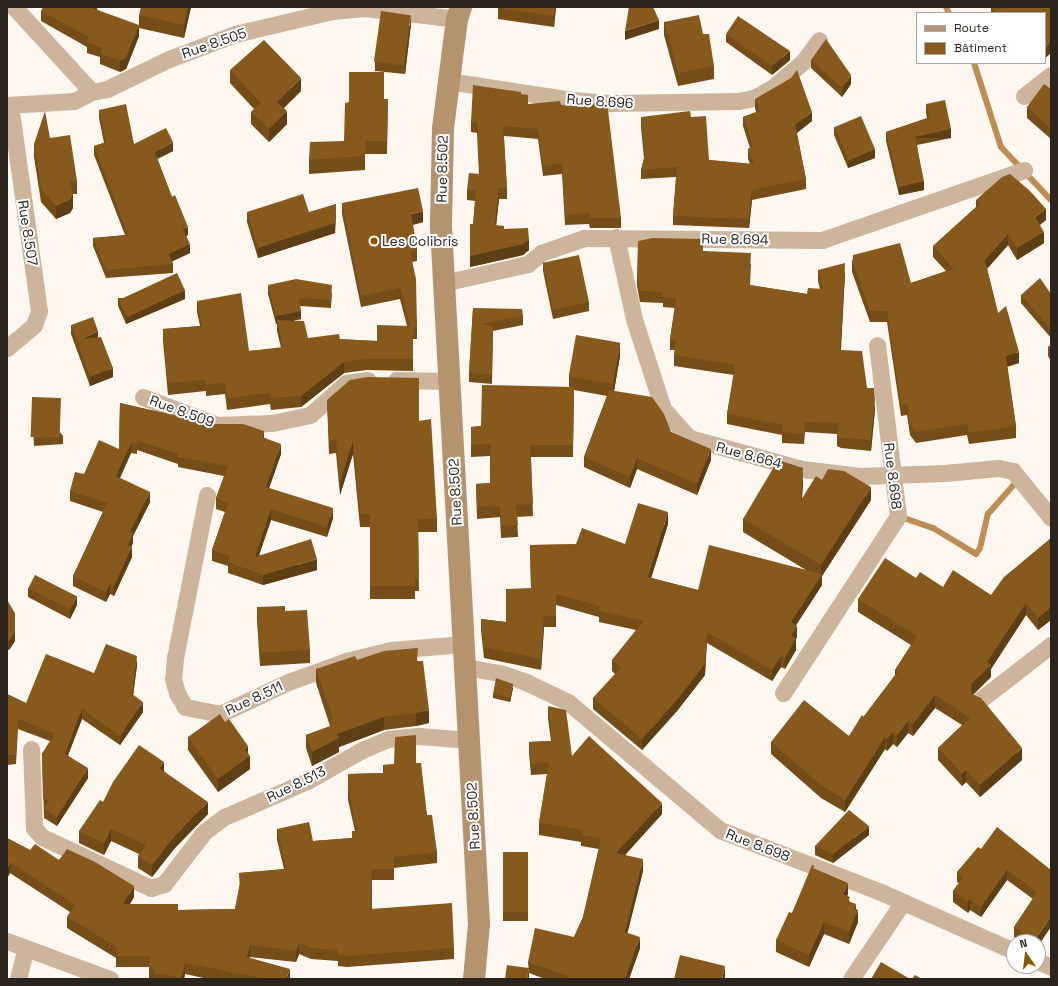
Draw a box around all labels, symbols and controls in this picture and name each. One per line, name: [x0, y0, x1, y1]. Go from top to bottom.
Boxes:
legend: [916, 12, 1046, 64]
text: Route: [954, 20, 989, 36]
street label: Rue 8.505: [179, 24, 249, 62]
text: Bâtiment: [954, 40, 1007, 56]
street label: Rue 8.696: [566, 90, 634, 112]
street label: Rue 8.502: [433, 135, 451, 203]
street label: Rue 8.507: [14, 199, 42, 267]
street label: Rue 8.694: [701, 230, 769, 248]
place label: Les Colibris: [382, 233, 458, 249]
marker: Les Colibris: [369, 236, 379, 246]
street label: Rue 8.509: [147, 392, 217, 430]
street label: Rue 8.664: [714, 438, 784, 472]
street label: Rue 8.698: [881, 442, 905, 510]
street label: Rue 8.502: [445, 458, 465, 526]
street label: Rue 8.511: [223, 677, 285, 719]
street label: Rue 8.513: [264, 762, 328, 806]
street label: Rue 8.502: [463, 782, 483, 850]
street label: Rue 8.698: [724, 825, 792, 865]
north arrow: [1006, 934, 1046, 974]
text: N: [1018, 936, 1029, 951]

